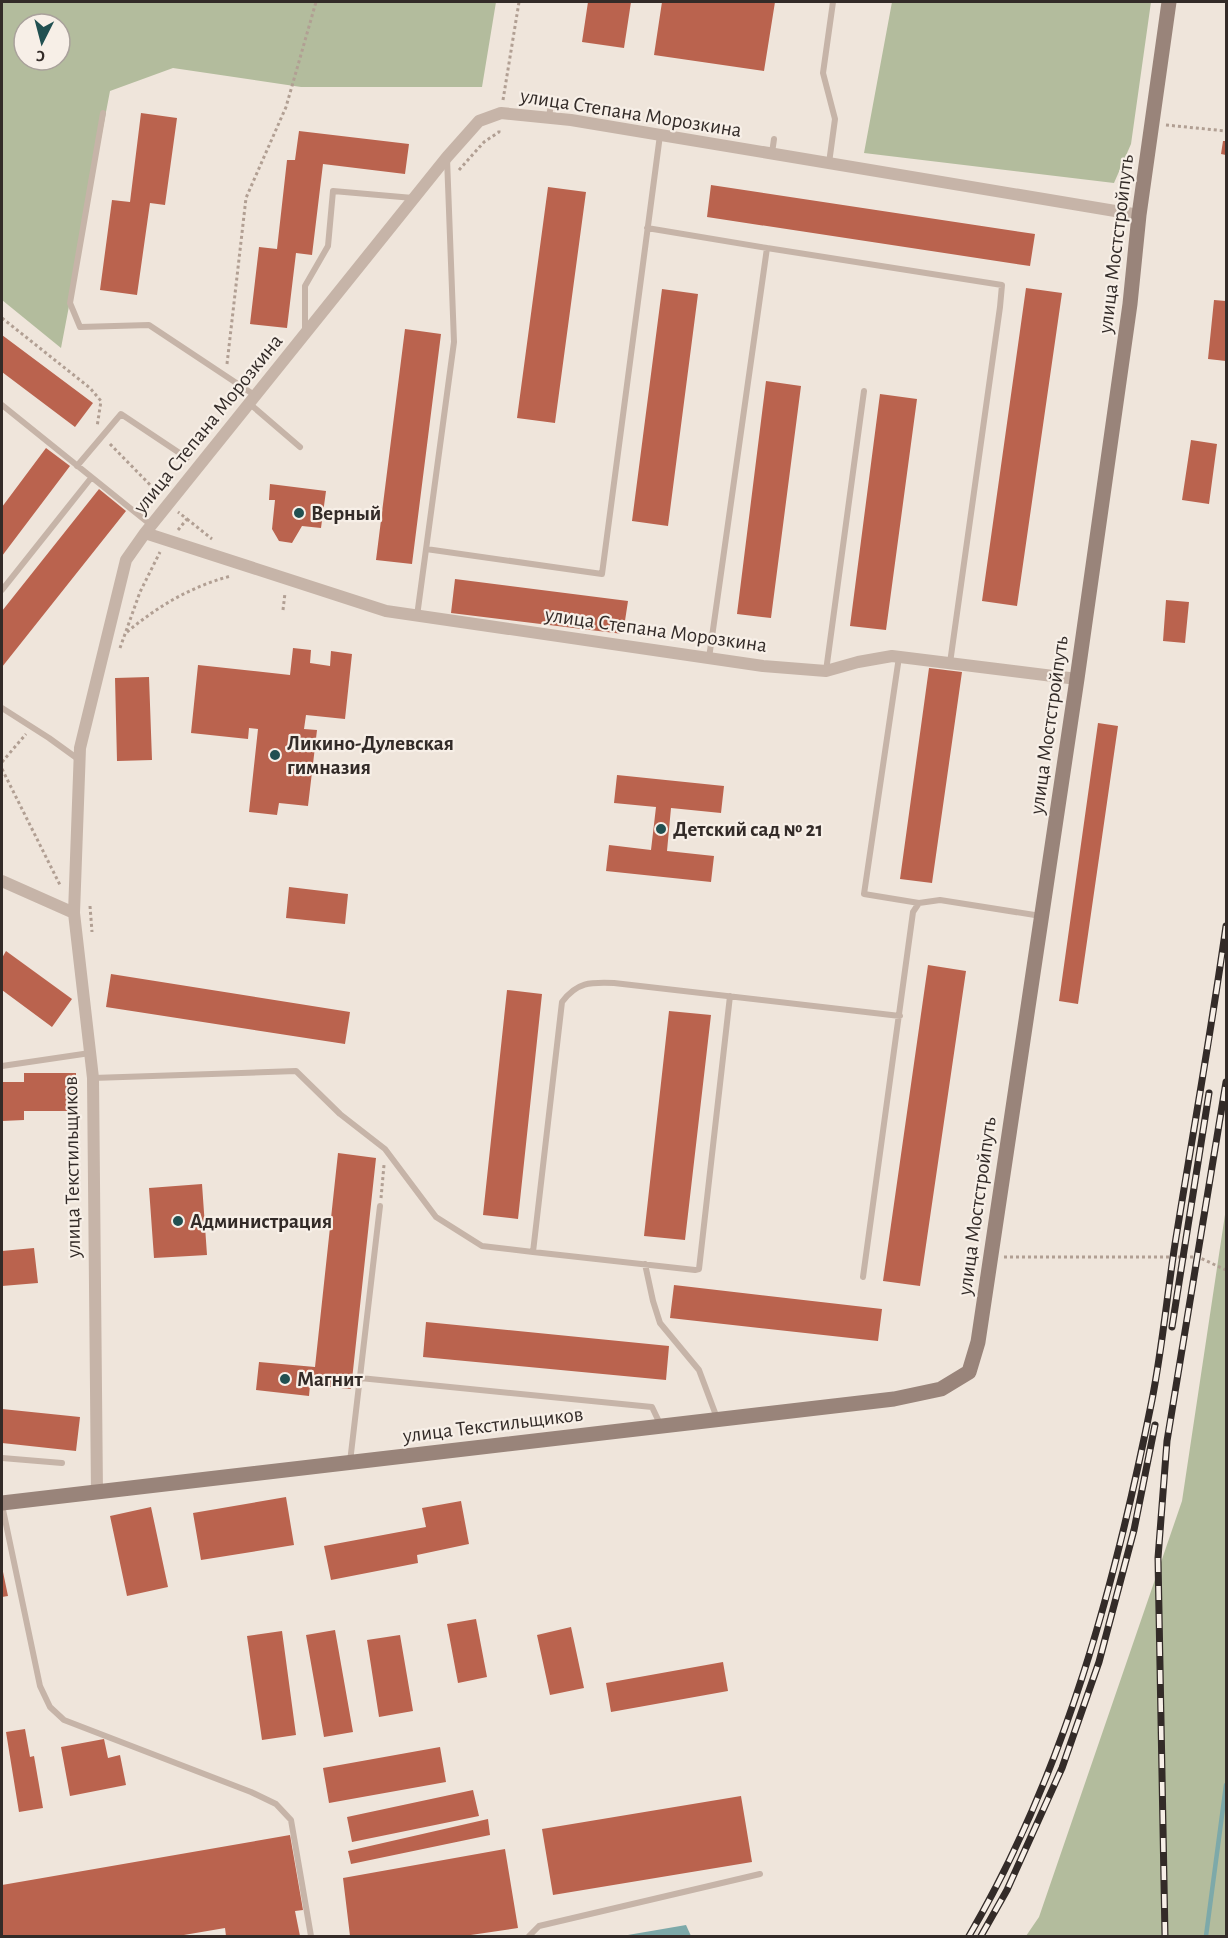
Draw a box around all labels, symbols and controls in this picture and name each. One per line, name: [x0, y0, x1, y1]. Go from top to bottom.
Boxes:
north arrow: [12, 12, 72, 72]
text: С: [35, 47, 46, 64]
street label: улица Степана Морозкина: [518, 85, 744, 141]
street label: улица Мостстройпуть: [1094, 153, 1137, 336]
street label: улица Степана Морозкина: [129, 330, 287, 518]
place label: Верный: [311, 503, 381, 524]
marker: Верный: [292, 506, 306, 520]
street label: улица Степана Морозкина: [543, 604, 769, 656]
street label: улица Мостстройпуть: [1026, 634, 1072, 817]
place label: Ликино-Дулевская гимназия: [287, 733, 454, 778]
marker: Ликино-Дулевская гимназия: [268, 748, 282, 762]
place label: Детский сад № 21: [673, 819, 823, 840]
marker: Детский сад № 21: [654, 822, 668, 836]
street label: улица Текстильщиков: [60, 1076, 84, 1259]
street label: улица Мостстройпуть: [954, 1115, 1000, 1298]
place label: Администрация: [190, 1211, 332, 1232]
marker: Администрация: [171, 1214, 185, 1228]
place label: Магнит: [297, 1369, 363, 1390]
marker: Магнит: [278, 1372, 292, 1386]
street label: улица Текстильщиков: [401, 1404, 584, 1447]

